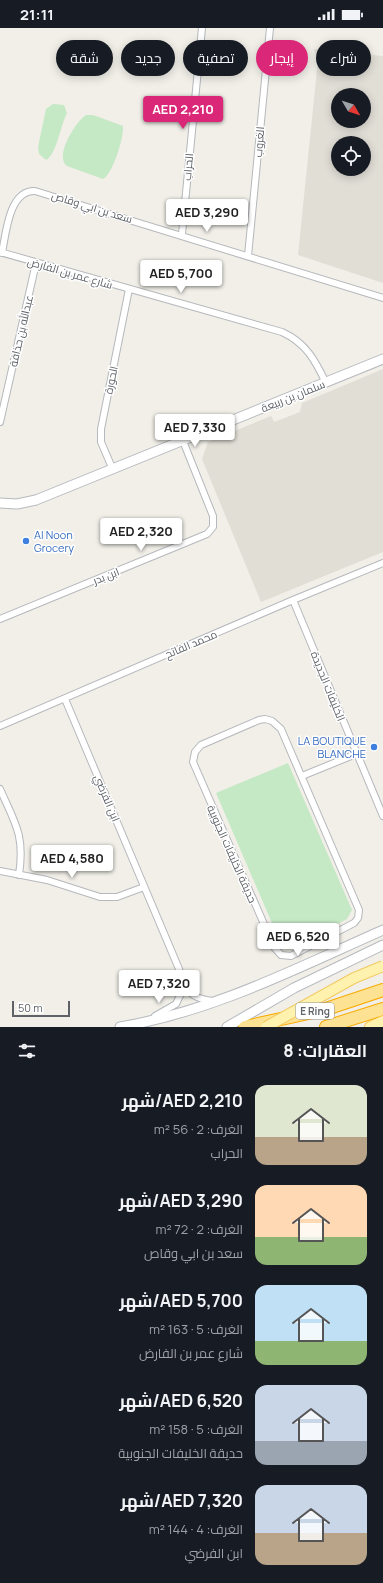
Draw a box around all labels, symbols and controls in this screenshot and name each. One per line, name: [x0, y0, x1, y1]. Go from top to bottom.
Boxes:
text: 21:11: [20, 4, 54, 25]
chip: شقة: [56, 40, 113, 76]
chip: جديد: [121, 40, 175, 76]
chip: تصفية: [183, 40, 248, 76]
chip: إيجار: [256, 40, 308, 76]
chip: شراء: [316, 40, 371, 76]
north arrow: [331, 88, 371, 128]
map controls: [331, 88, 371, 176]
pin: AED 2,210: [137, 96, 229, 130]
text: AED 2,210: [152, 100, 214, 118]
street label: الغروب: [250, 126, 267, 158]
button: locate: [331, 136, 371, 176]
street label: الحراب: [179, 153, 196, 181]
street label: سعد بن ابي وقاص: [49, 187, 134, 228]
pin: AED 3,290: [161, 199, 253, 233]
text: AED 3,290: [175, 203, 239, 221]
street label: شارع عمر بن الفارض: [25, 253, 115, 293]
pin: AED 5,700: [135, 260, 227, 294]
text: AED 5,700: [149, 264, 213, 282]
street label: عبدالله بن حذافة: [5, 294, 36, 368]
street label: الحورة: [100, 364, 121, 395]
street label: سلمان بن ربيعة: [259, 376, 327, 415]
pin: AED 7,330: [149, 414, 241, 448]
text: AED 7,330: [164, 418, 226, 436]
pin: AED 2,320: [95, 518, 187, 552]
text: AED 2,320: [109, 522, 173, 540]
place label: Al Noon Grocery: [34, 527, 74, 555]
marker: Al Noon Grocery: [21, 536, 31, 546]
street label: ابن بدر: [89, 563, 121, 588]
street label: محمد الفاتح: [162, 626, 220, 662]
street label: الخليفات الجديدة: [308, 649, 349, 723]
place label: LA BOUTIQUE BLANCHE: [298, 733, 366, 761]
marker: LA BOUTIQUE BLANCHE: [369, 742, 379, 752]
street label: ابن الفرضي: [90, 772, 124, 824]
street label: حديقة الخليفات الجنوبية: [204, 802, 261, 905]
pin: AED 4,580: [26, 845, 118, 879]
text: AED 4,580: [40, 849, 104, 867]
pin: AED 6,520: [252, 923, 344, 957]
text: AED 6,520: [266, 927, 330, 945]
pin: AED 7,320: [113, 970, 205, 1004]
text: AED 7,320: [128, 974, 190, 992]
scale bar: [12, 999, 70, 1018]
text: 50 m: [18, 1000, 43, 1015]
road number: E Ring: [296, 1003, 334, 1019]
text: العقارات: 8: [283, 1039, 367, 1062]
icon: filters: [16, 1040, 38, 1062]
text: AED 2,210/شهر: [122, 1089, 243, 1112]
icon: home: [287, 1101, 335, 1149]
text: الغرف: 2 · 56 m²: [154, 1120, 243, 1138]
text: الحراب: [210, 1144, 243, 1162]
text: AED 3,290/شهر: [119, 1189, 243, 1212]
icon: home: [287, 1201, 335, 1249]
text: الغرف: 2 · 72 m²: [155, 1220, 243, 1238]
text: سعد بن ابي وقاص: [144, 1244, 243, 1262]
text: AED 5,700/شهر: [119, 1289, 243, 1312]
icon: home: [287, 1301, 335, 1349]
text: الغرف: 5 · 163 m²: [149, 1320, 243, 1338]
text: شارع عمر بن الفارض: [139, 1344, 243, 1362]
text: AED 6,520/شهر: [119, 1389, 243, 1412]
icon: home: [287, 1401, 335, 1449]
text: الغرف: 5 · 158 m²: [149, 1420, 243, 1438]
text: حديقة الخليفات الجنوبية: [118, 1444, 243, 1462]
text: AED 7,320/شهر: [121, 1489, 243, 1512]
icon: home: [287, 1501, 335, 1549]
text: الغرف: 4 · 144 m²: [149, 1520, 243, 1538]
text: ابن الفرضي: [184, 1544, 243, 1562]

